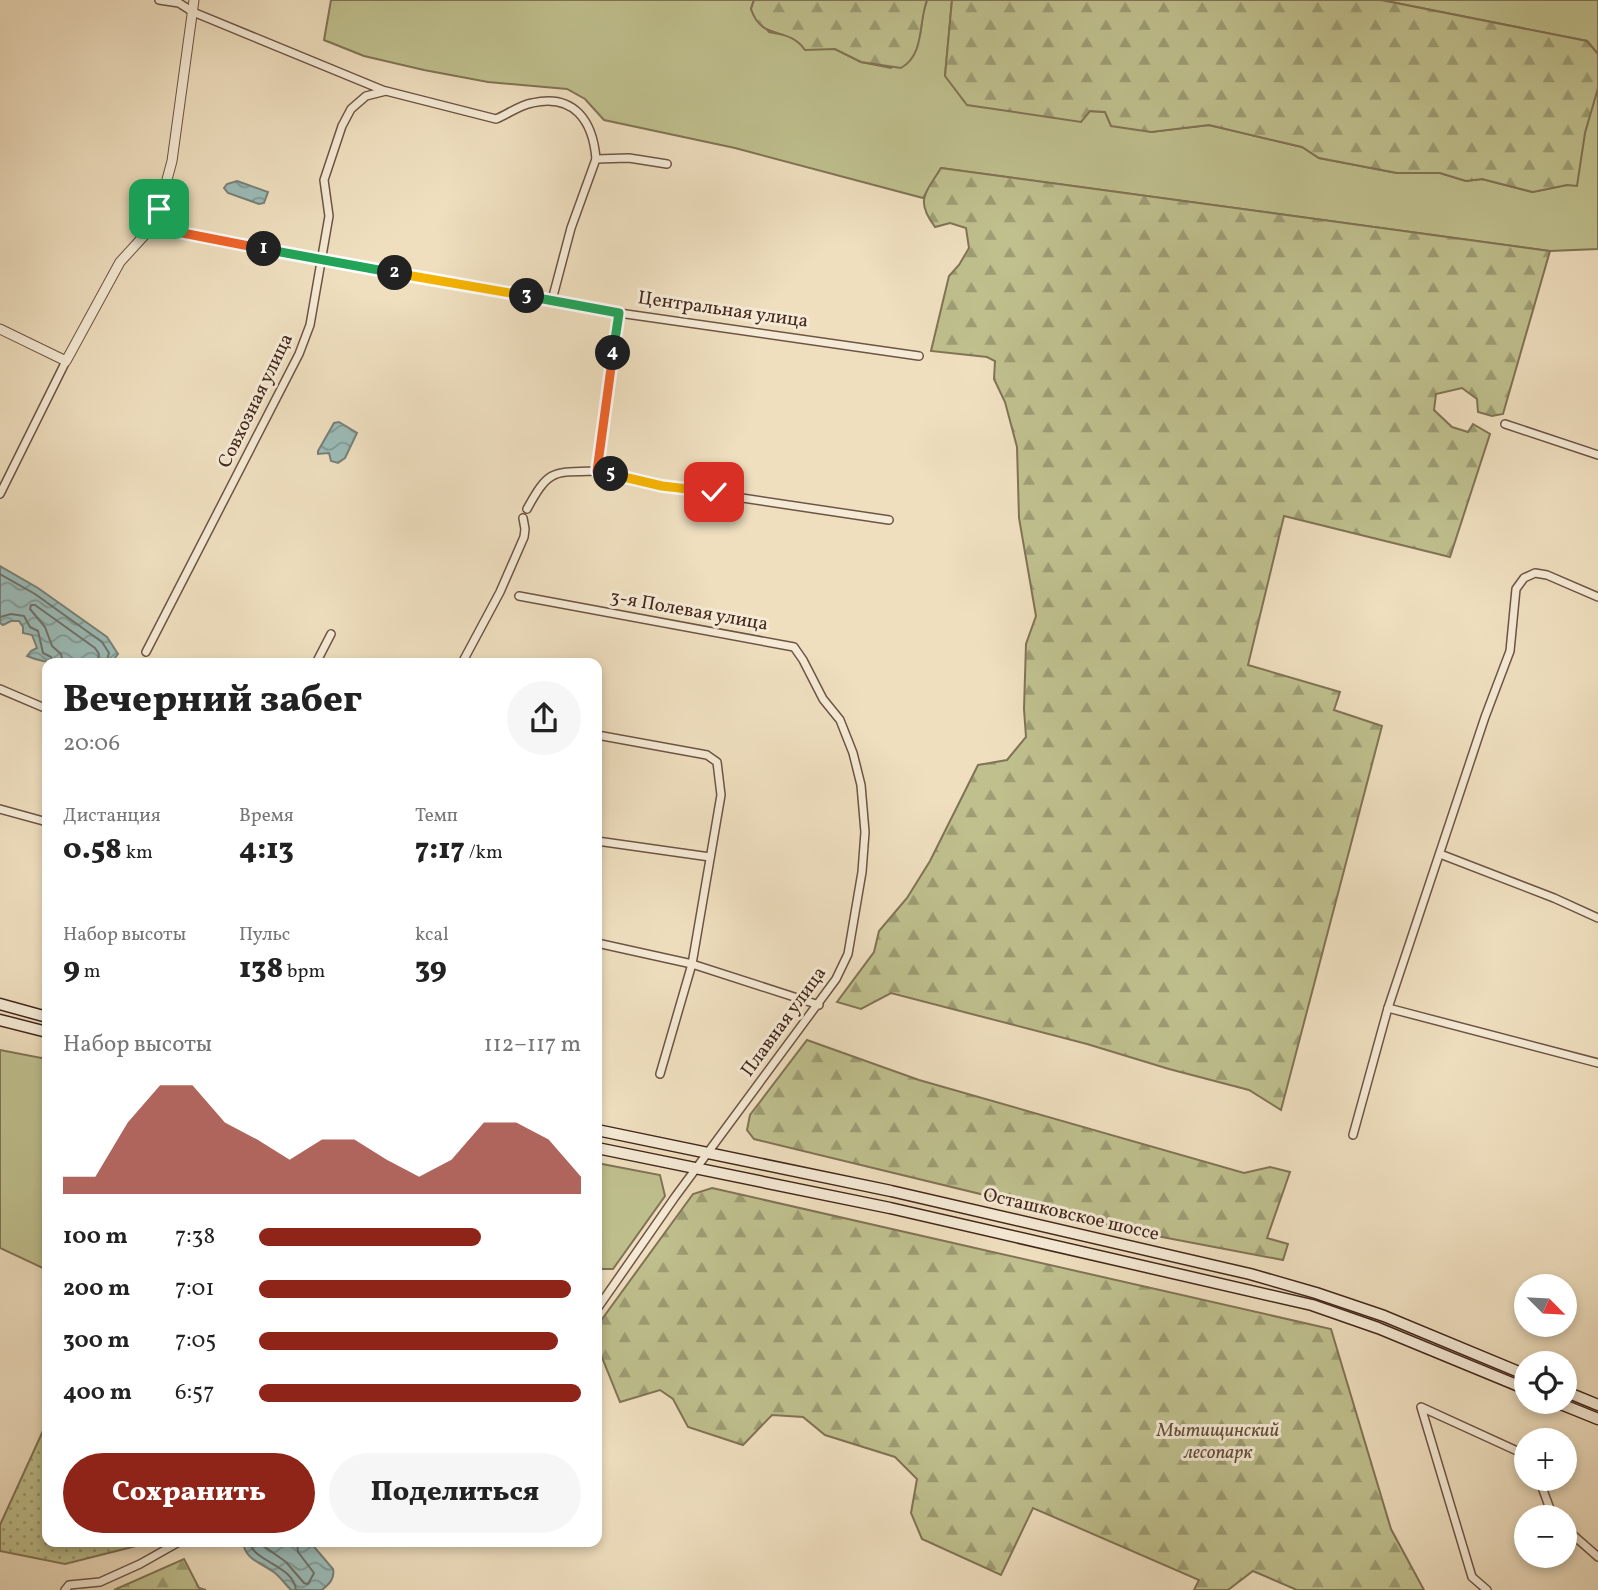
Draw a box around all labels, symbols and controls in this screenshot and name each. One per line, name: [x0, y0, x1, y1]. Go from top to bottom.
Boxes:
pin: [129, 179, 189, 239]
icon: arrive: [140, 190, 178, 228]
pin: 1: [246, 232, 282, 266]
text: 1: [260, 235, 267, 261]
pin: 2: [378, 256, 412, 290]
text: 2: [390, 259, 399, 285]
pin: 3: [510, 278, 544, 314]
text: 3: [522, 282, 531, 308]
street label: Центральная улица: [636, 285, 810, 335]
street label: Совхозная улица: [212, 329, 300, 473]
pin: 4: [596, 336, 630, 370]
text: 4: [607, 339, 618, 365]
pin: 5: [594, 456, 628, 491]
text: 5: [606, 460, 615, 486]
pin: [684, 462, 744, 522]
icon: check: [695, 473, 733, 511]
street label: 3-я Полевая улица: [608, 584, 770, 638]
text: Вечерний забег: [63, 675, 362, 728]
button: share: [507, 681, 581, 755]
text: 20:06: [63, 728, 120, 760]
text: Дистанция: [63, 803, 161, 829]
text: Время: [239, 803, 294, 829]
text: Темп: [415, 803, 458, 829]
text: 0.58: [63, 829, 122, 871]
text: 4:13: [239, 829, 294, 871]
text: 7:17: [415, 829, 465, 871]
text: km: [122, 840, 153, 866]
text: /km: [465, 840, 503, 866]
text: Набор высоты: [63, 922, 186, 948]
text: Пульс: [239, 922, 290, 948]
text: kcal: [415, 922, 449, 948]
text: 9: [63, 948, 80, 990]
text: 138: [239, 948, 283, 990]
text: 39: [415, 948, 447, 990]
text: m: [80, 959, 101, 985]
text: bpm: [283, 959, 325, 985]
street label: Плавная улица: [735, 962, 833, 1082]
text: Набор высоты: [63, 1029, 212, 1061]
text: 112–117 m: [484, 1029, 581, 1061]
street label: Осташковское шоссе: [980, 1182, 1162, 1248]
text: 100 m: [63, 1221, 128, 1253]
text: 7:38: [175, 1221, 215, 1253]
text: 200 m: [63, 1273, 130, 1305]
text: 7:01: [175, 1273, 214, 1305]
north arrow: [1514, 1274, 1577, 1337]
map controls: [1514, 1274, 1577, 1568]
text: 300 m: [63, 1325, 130, 1357]
text: 7:05: [175, 1325, 216, 1357]
button: locate: [1514, 1351, 1577, 1414]
text: 400 m: [63, 1377, 132, 1409]
text: 6:57: [175, 1377, 214, 1409]
park label: Мытищинский лесопарк: [1156, 1418, 1280, 1466]
button: +: [1514, 1428, 1577, 1491]
button: Сохранить: [63, 1453, 315, 1533]
button: Поделиться: [329, 1453, 581, 1533]
button: −: [1514, 1505, 1577, 1568]

